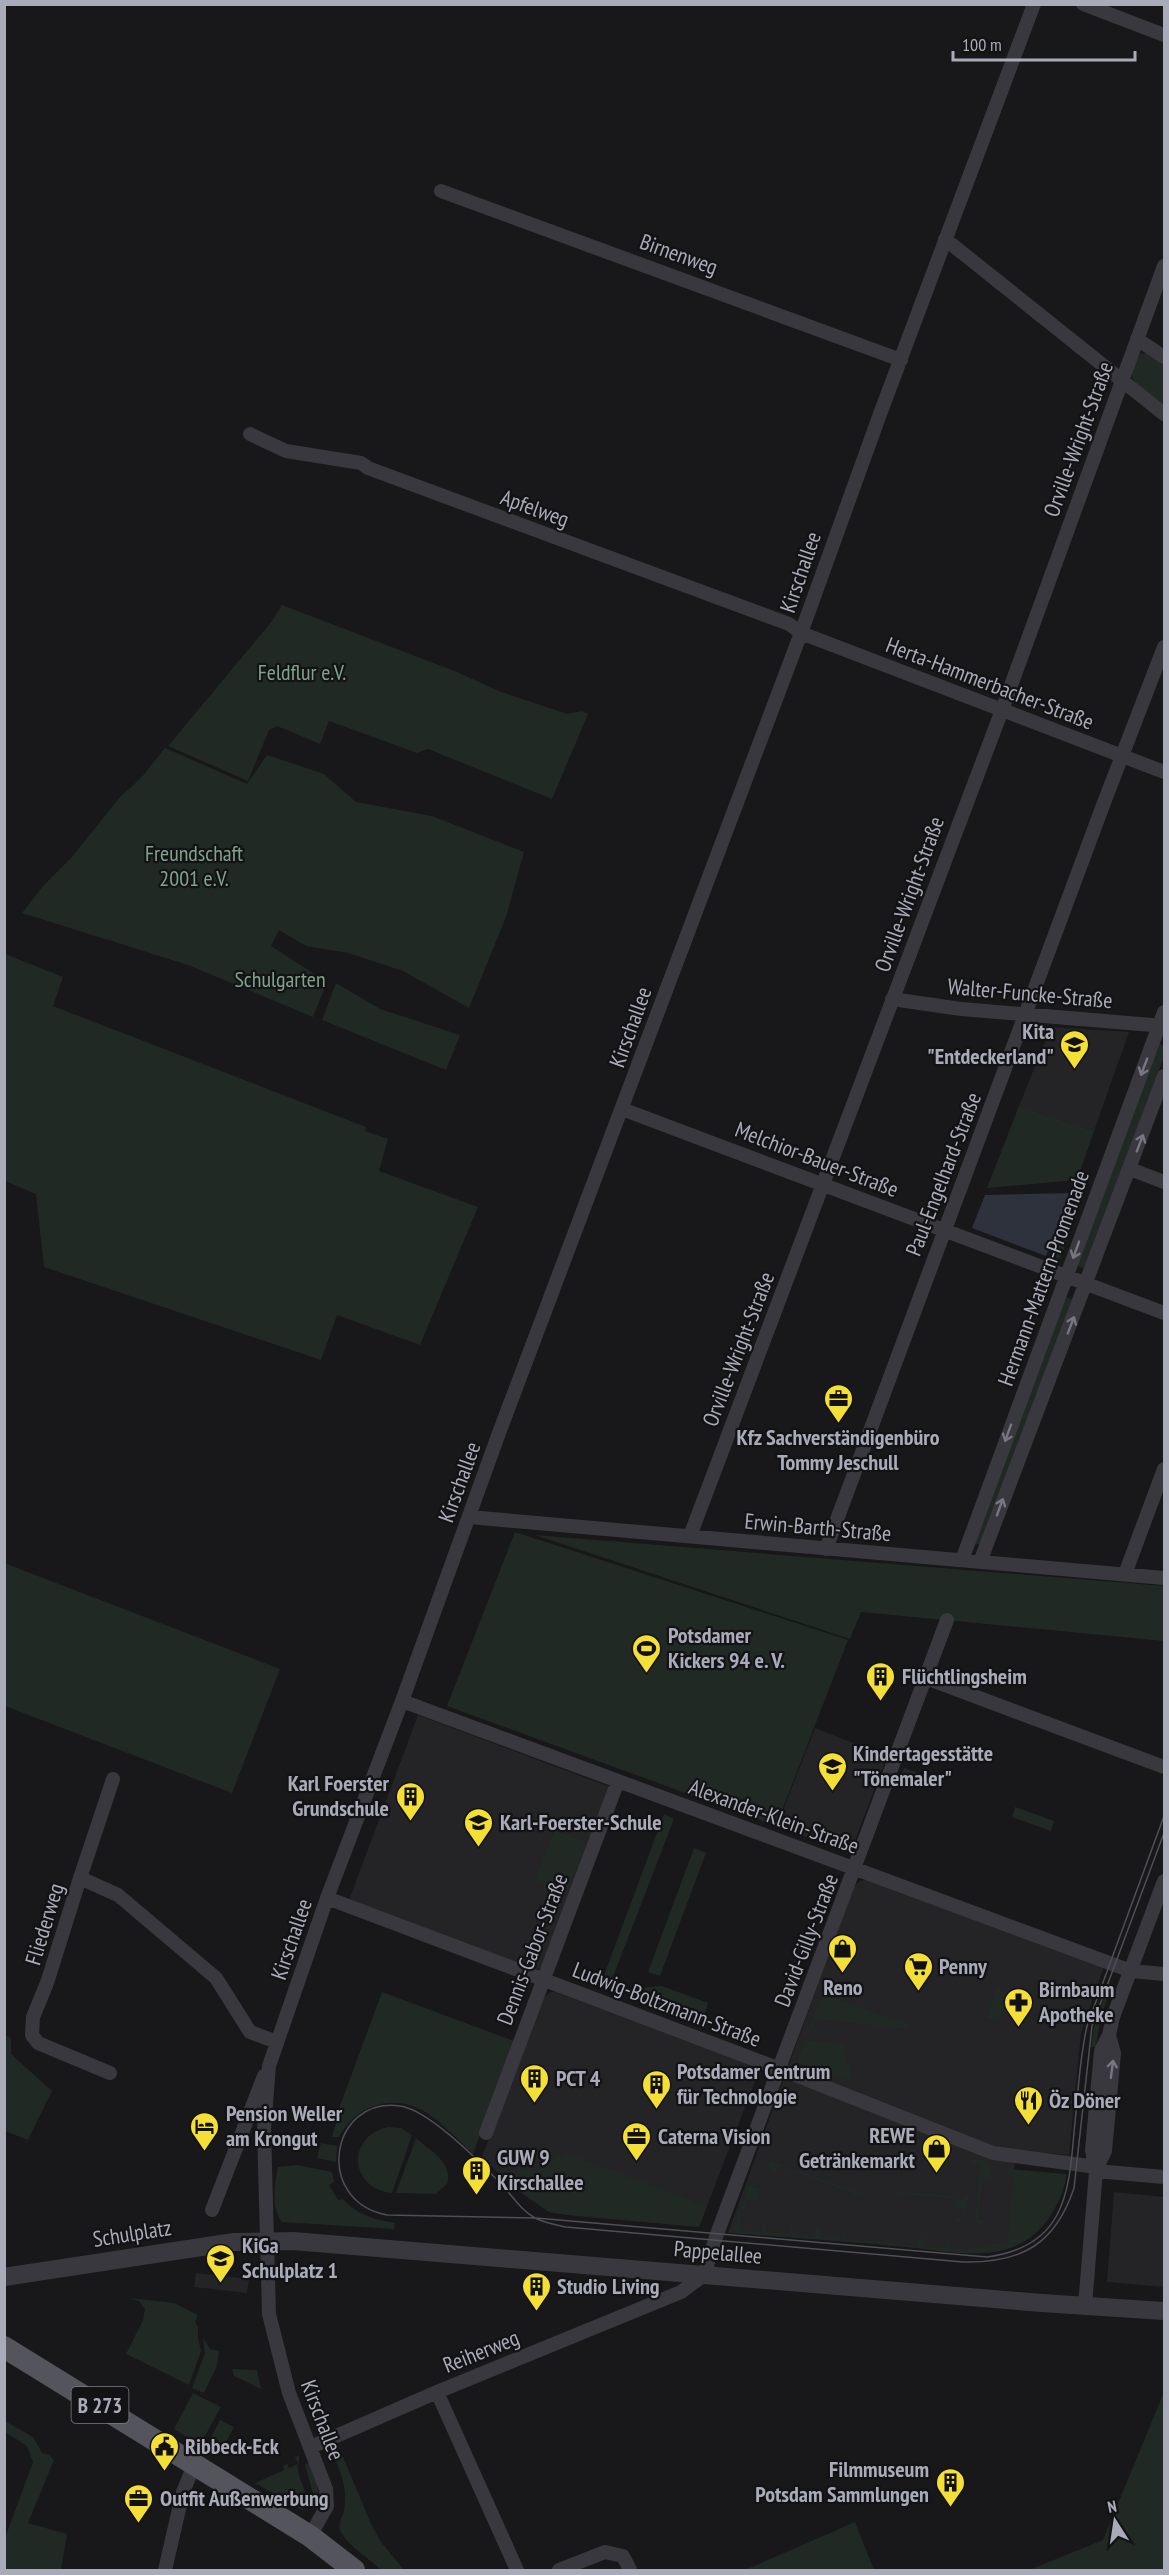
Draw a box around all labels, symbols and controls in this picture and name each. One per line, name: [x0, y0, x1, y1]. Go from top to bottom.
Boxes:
scale bar: [953, 24, 1134, 62]
text: 100 m: [962, 33, 1002, 56]
street label: Birnenweg: [636, 227, 722, 281]
street label: Orville-Wright-Straße: [1037, 358, 1119, 520]
street label: Apfelweg: [497, 483, 573, 533]
street label: Kirschallee: [773, 528, 827, 616]
street label: Herta-Hammerbacher-Straße: [882, 630, 1098, 736]
park label: Feldflur e.V.: [258, 658, 346, 686]
street label: Orville-Wright-Straße: [868, 813, 950, 975]
park label: Freundschaft 2001 e.V.: [145, 839, 243, 892]
park label: Schulgarten: [234, 965, 326, 993]
street label: Walter-Funcke-Straße: [946, 972, 1114, 1014]
street label: Kirschallee: [603, 983, 657, 1071]
place label: Kita "Entdeckerland": [927, 1017, 1054, 1070]
school or university icon: Kita "Entdeckerland": [1059, 1028, 1091, 1070]
one-way arrow: [1138, 1057, 1149, 1076]
street label: Paul-Engelhard-Straße: [899, 1088, 987, 1260]
street label: Melchior-Bauer-Straße: [731, 1115, 903, 1203]
one-way arrow: [1135, 1134, 1146, 1153]
street label: Hermann-Mattern-Promenade: [991, 1167, 1095, 1389]
one-way arrow: [1069, 1240, 1080, 1259]
street label: Orville-Wright-Straße: [696, 1268, 780, 1430]
one-way arrow: [1066, 1316, 1077, 1335]
office icon: Kfz Sachverständigenbüro Tommy Jeschull: [822, 1382, 854, 1424]
place label: Kfz Sachverständigenbüro Tommy Jeschull: [736, 1423, 940, 1476]
one-way arrow: [1001, 1423, 1012, 1441]
street label: Kirschallee: [432, 1438, 486, 1526]
one-way arrow: [995, 1498, 1006, 1517]
street label: Erwin-Barth-Straße: [743, 1507, 893, 1547]
place label: Potsdamer Kickers 94 e. V.: [668, 1621, 785, 1674]
sports icon: Potsdamer Kickers 94 e. V.: [631, 1632, 663, 1674]
building icon: Flüchtlingsheim: [865, 1660, 897, 1702]
place label: Flüchtlingsheim: [902, 1662, 1027, 1690]
place label: Kindertagesstätte "Tönemaler": [853, 1739, 993, 1792]
school or university icon: Kindertagesstätte "Tönemaler": [816, 1750, 848, 1792]
place label: Karl Foerster Grundschule: [288, 1769, 390, 1822]
street label: Alexander-Klein-Straße: [685, 1772, 863, 1860]
building icon: Karl Foerster Grundschule: [394, 1780, 426, 1822]
school or university icon: Karl-Foerster-Schule: [463, 1806, 495, 1848]
place label: Karl-Foerster-Schule: [500, 1808, 662, 1836]
street label: Dennis-Gabor-Straße: [490, 1869, 574, 2029]
street label: David-Gilly-Straße: [768, 1870, 844, 2010]
street label: Fliederweg: [18, 1880, 70, 1968]
street label: Kirschallee: [264, 1895, 318, 1983]
shop icon: Reno: [827, 1932, 859, 1974]
supermarket icon: Penny: [902, 1950, 934, 1992]
place label: Penny: [939, 1952, 988, 1980]
street label: Ludwig-Boltzmann-Straße: [569, 1955, 765, 2053]
place label: Reno: [823, 1973, 863, 2001]
place label: Birnbaum Apotheke: [1038, 1975, 1114, 2028]
pharmacy icon: Birnbaum Apotheke: [1002, 1986, 1034, 2028]
place label: Potsdamer Centrum für Technologie: [677, 2057, 830, 2110]
one-way arrow: [1107, 2059, 1118, 2079]
building icon: PCT 4: [519, 2062, 551, 2104]
place label: PCT 4: [556, 2064, 601, 2092]
building icon: Potsdamer Centrum für Technologie: [640, 2068, 672, 2110]
restaurant icon: Öz Döner: [1012, 2084, 1044, 2126]
place label: Öz Döner: [1049, 2086, 1121, 2114]
place label: Pension Weller am Krongut: [226, 2099, 343, 2152]
hotel icon: Pension Weller am Krongut: [189, 2110, 221, 2152]
office icon: Caterna Vision: [621, 2120, 653, 2162]
place label: REWE Getränkemarkt: [799, 2121, 916, 2174]
place label: Caterna Vision: [658, 2122, 771, 2150]
shop icon: REWE Getränkemarkt: [920, 2132, 952, 2174]
place label: GUW 9 Kirschallee: [497, 2143, 584, 2196]
building icon: GUW 9 Kirschallee: [460, 2154, 492, 2196]
street label: Schulplatz: [91, 2213, 173, 2253]
place label: KiGa Schulplatz 1: [242, 2231, 338, 2284]
street label: Pappelallee: [673, 2234, 763, 2270]
school or university icon: KiGa Schulplatz 1: [205, 2242, 237, 2284]
building icon: Studio Living: [520, 2270, 552, 2312]
place label: Studio Living: [557, 2272, 660, 2300]
street label: Reiherweg: [439, 2323, 523, 2379]
street label: Kirschallee: [295, 2376, 351, 2464]
road number: B 273: [72, 2387, 128, 2423]
public building icon: Ribbeck-Eck: [148, 2430, 180, 2472]
place label: Ribbeck-Eck: [185, 2432, 280, 2460]
place label: Filmmuseum Potsdam Sammlungen: [755, 2455, 929, 2508]
building icon: Filmmuseum Potsdam Sammlungen: [934, 2466, 966, 2508]
office icon: Outfit Außenwerbung: [123, 2482, 155, 2524]
place label: Outfit Außenwerbung: [160, 2484, 329, 2512]
north arrow: [1085, 2491, 1145, 2551]
text: N: [1106, 2496, 1118, 2517]

